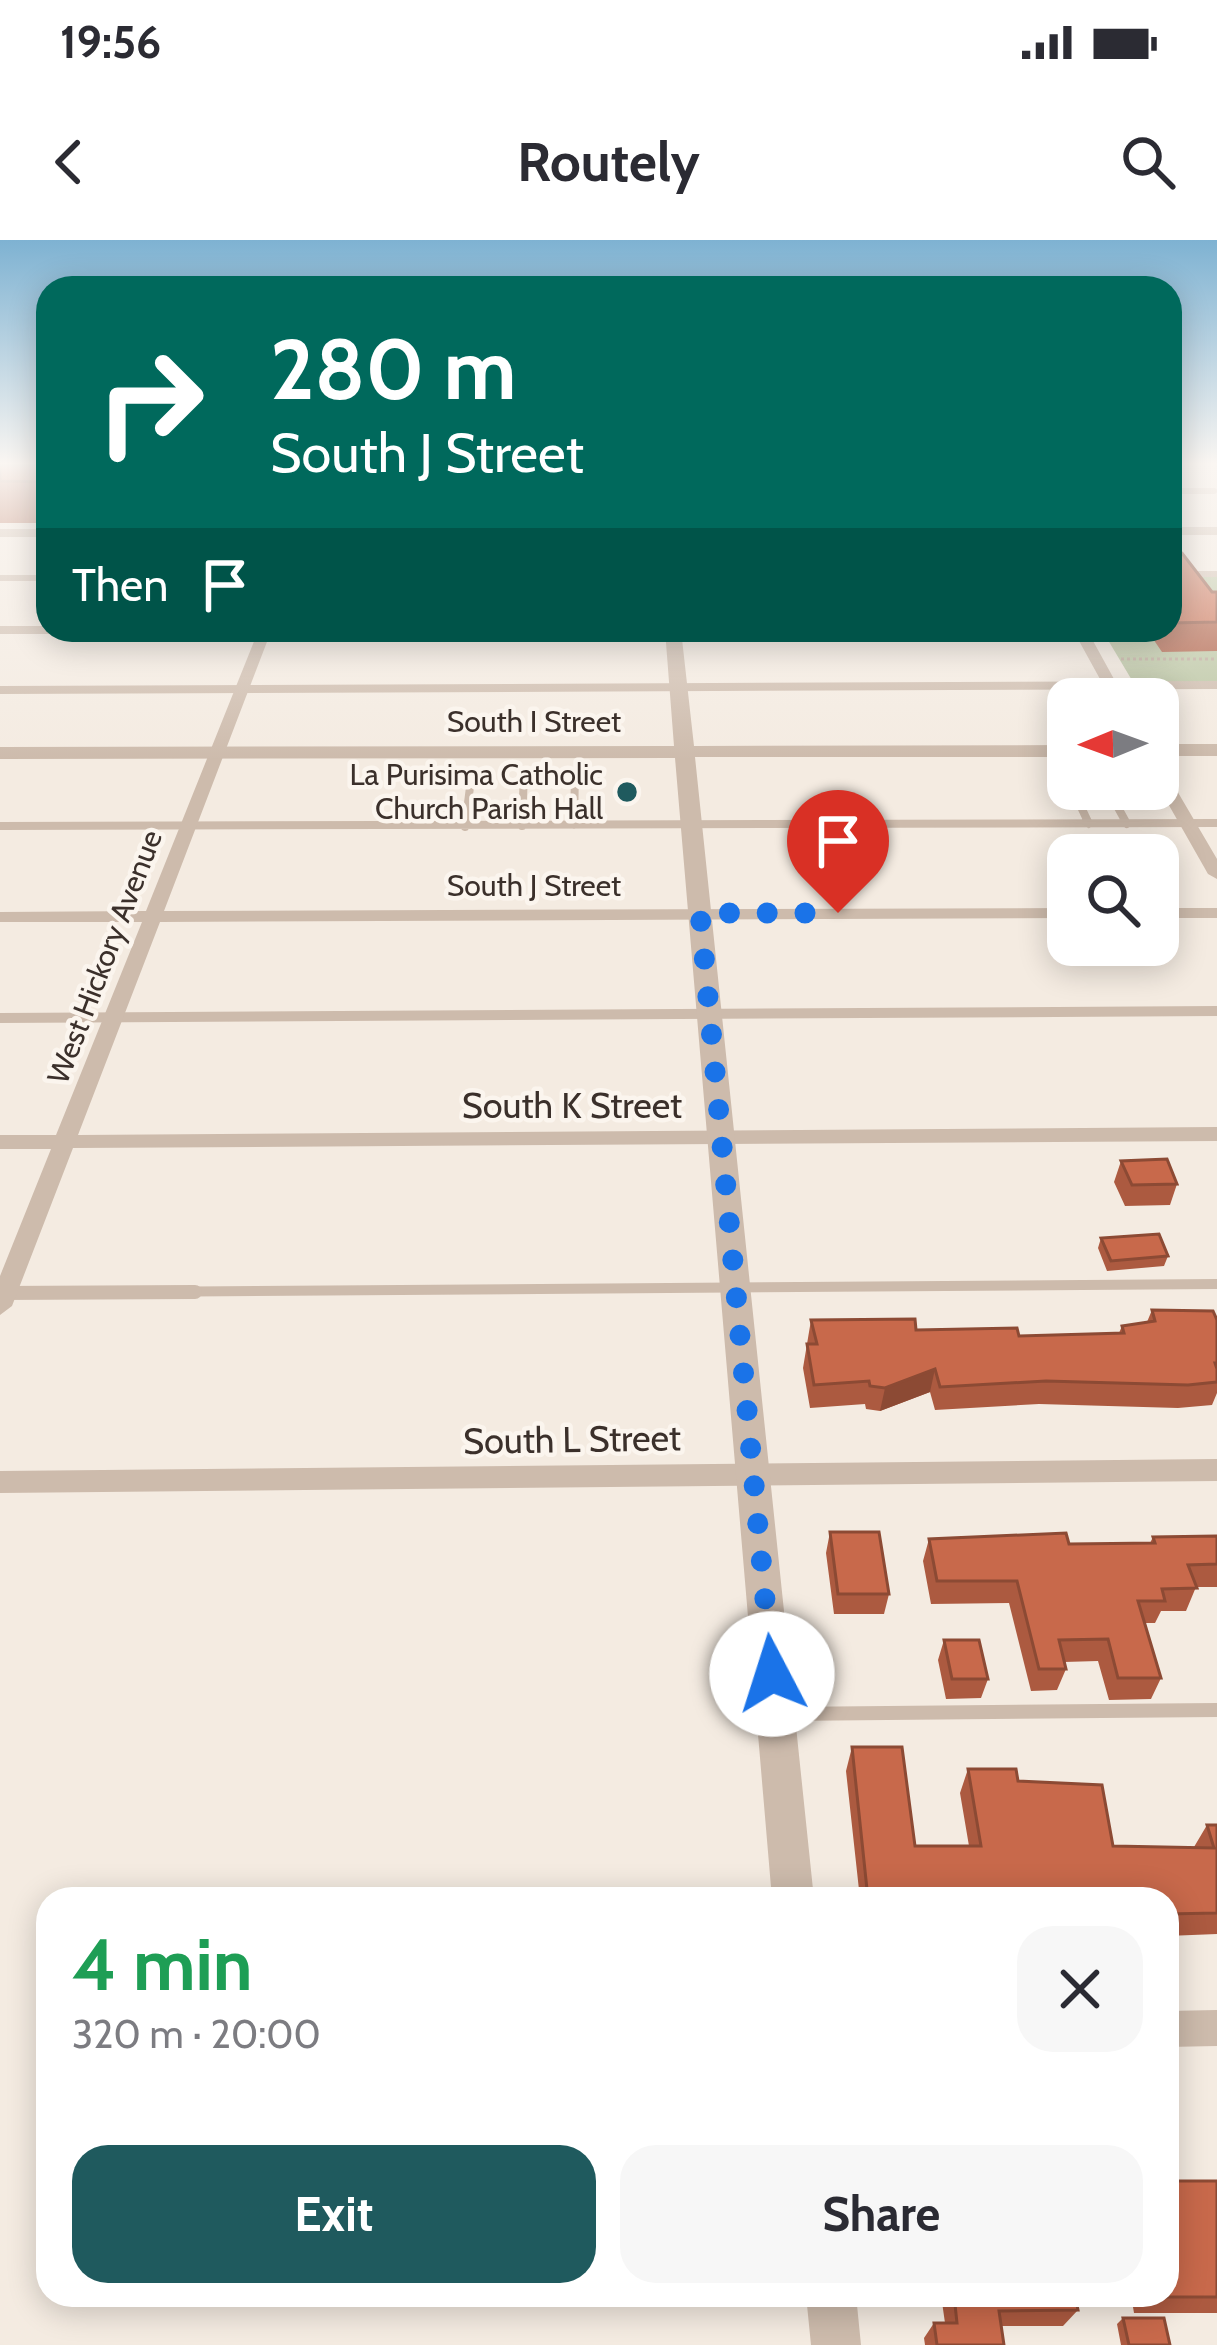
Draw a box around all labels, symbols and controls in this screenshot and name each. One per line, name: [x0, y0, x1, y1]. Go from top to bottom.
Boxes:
text: 19:56: [60, 15, 161, 69]
icon: back: [36, 129, 102, 195]
text: Routely: [517, 129, 700, 195]
icon: search: [1115, 129, 1181, 195]
text: 280 m: [270, 318, 516, 420]
icon: right: [72, 324, 228, 480]
text: South J Street: [270, 420, 584, 486]
icon: arrive: [192, 552, 258, 618]
text: Then: [72, 558, 168, 612]
north arrow: [1047, 678, 1179, 810]
map controls: [1047, 678, 1179, 966]
street label: South I Street: [447, 703, 621, 740]
place label: La Purisima Catholic Church Parish Hall: [350, 756, 603, 827]
marker: La Purisima Catholic Church Parish Hall: [614, 779, 640, 805]
pin: [787, 790, 889, 913]
icon: arrive: [805, 808, 871, 874]
street label: West Hickory Avenue: [39, 825, 170, 1089]
button: search: [1047, 834, 1179, 966]
street label: South J Street: [447, 867, 621, 904]
street label: South K Street: [462, 1083, 682, 1127]
street label: South L Street: [463, 1415, 681, 1463]
position arrow: [709, 1611, 835, 1737]
text: 4 min: [72, 1921, 253, 2008]
button: close: [1017, 1926, 1143, 2052]
text: 320 m · 20:00: [72, 2010, 321, 2058]
button: Exit: [72, 2145, 596, 2283]
button: Share: [620, 2145, 1143, 2283]

